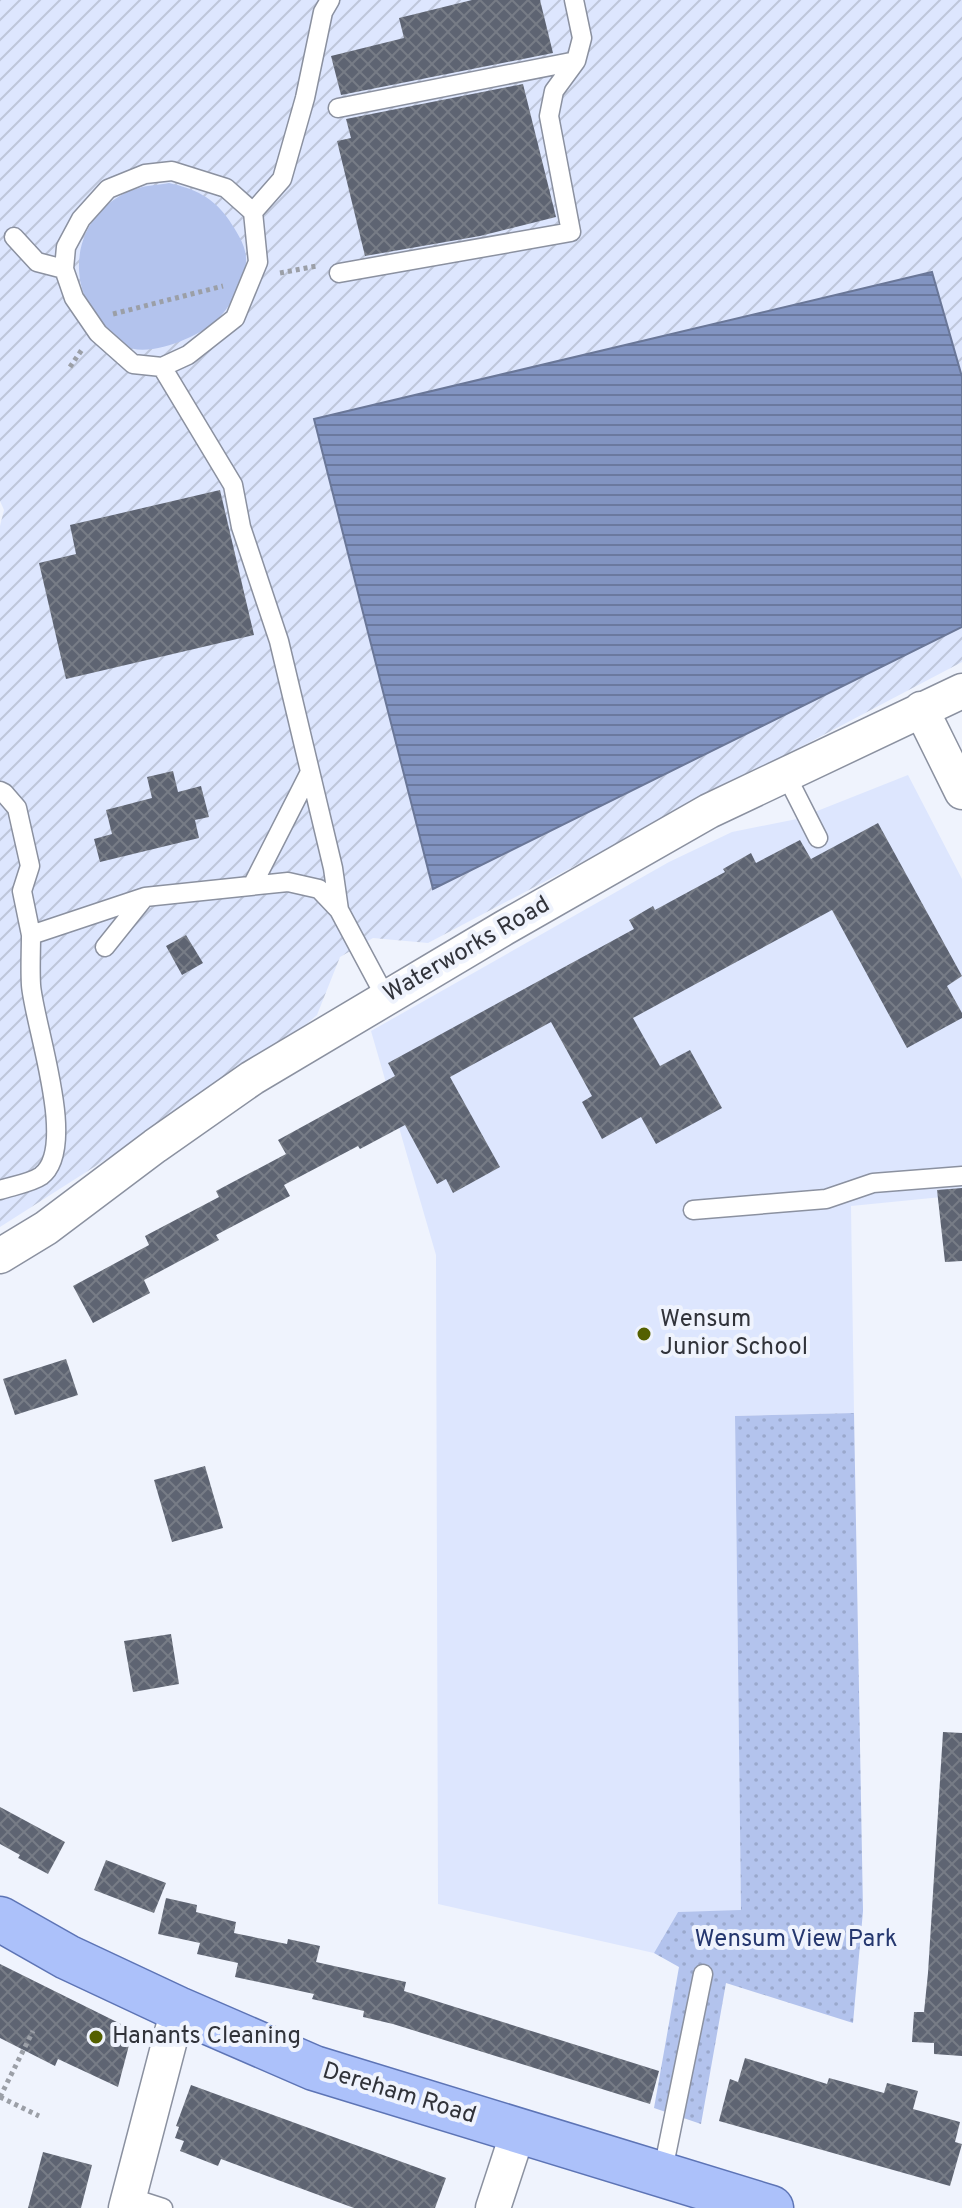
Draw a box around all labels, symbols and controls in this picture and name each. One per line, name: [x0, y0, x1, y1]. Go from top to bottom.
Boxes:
street label: Waterworks Road: [378, 890, 556, 1010]
place label: Wensum Junior School: [660, 1305, 808, 1363]
marker: Wensum Junior School: [635, 1325, 653, 1343]
park label: Wensum View Park: [695, 1925, 897, 1955]
place label: Hanants Cleaning: [112, 2022, 301, 2052]
marker: Hanants Cleaning: [87, 2028, 105, 2046]
street label: Dereham Road: [319, 2056, 479, 2132]

